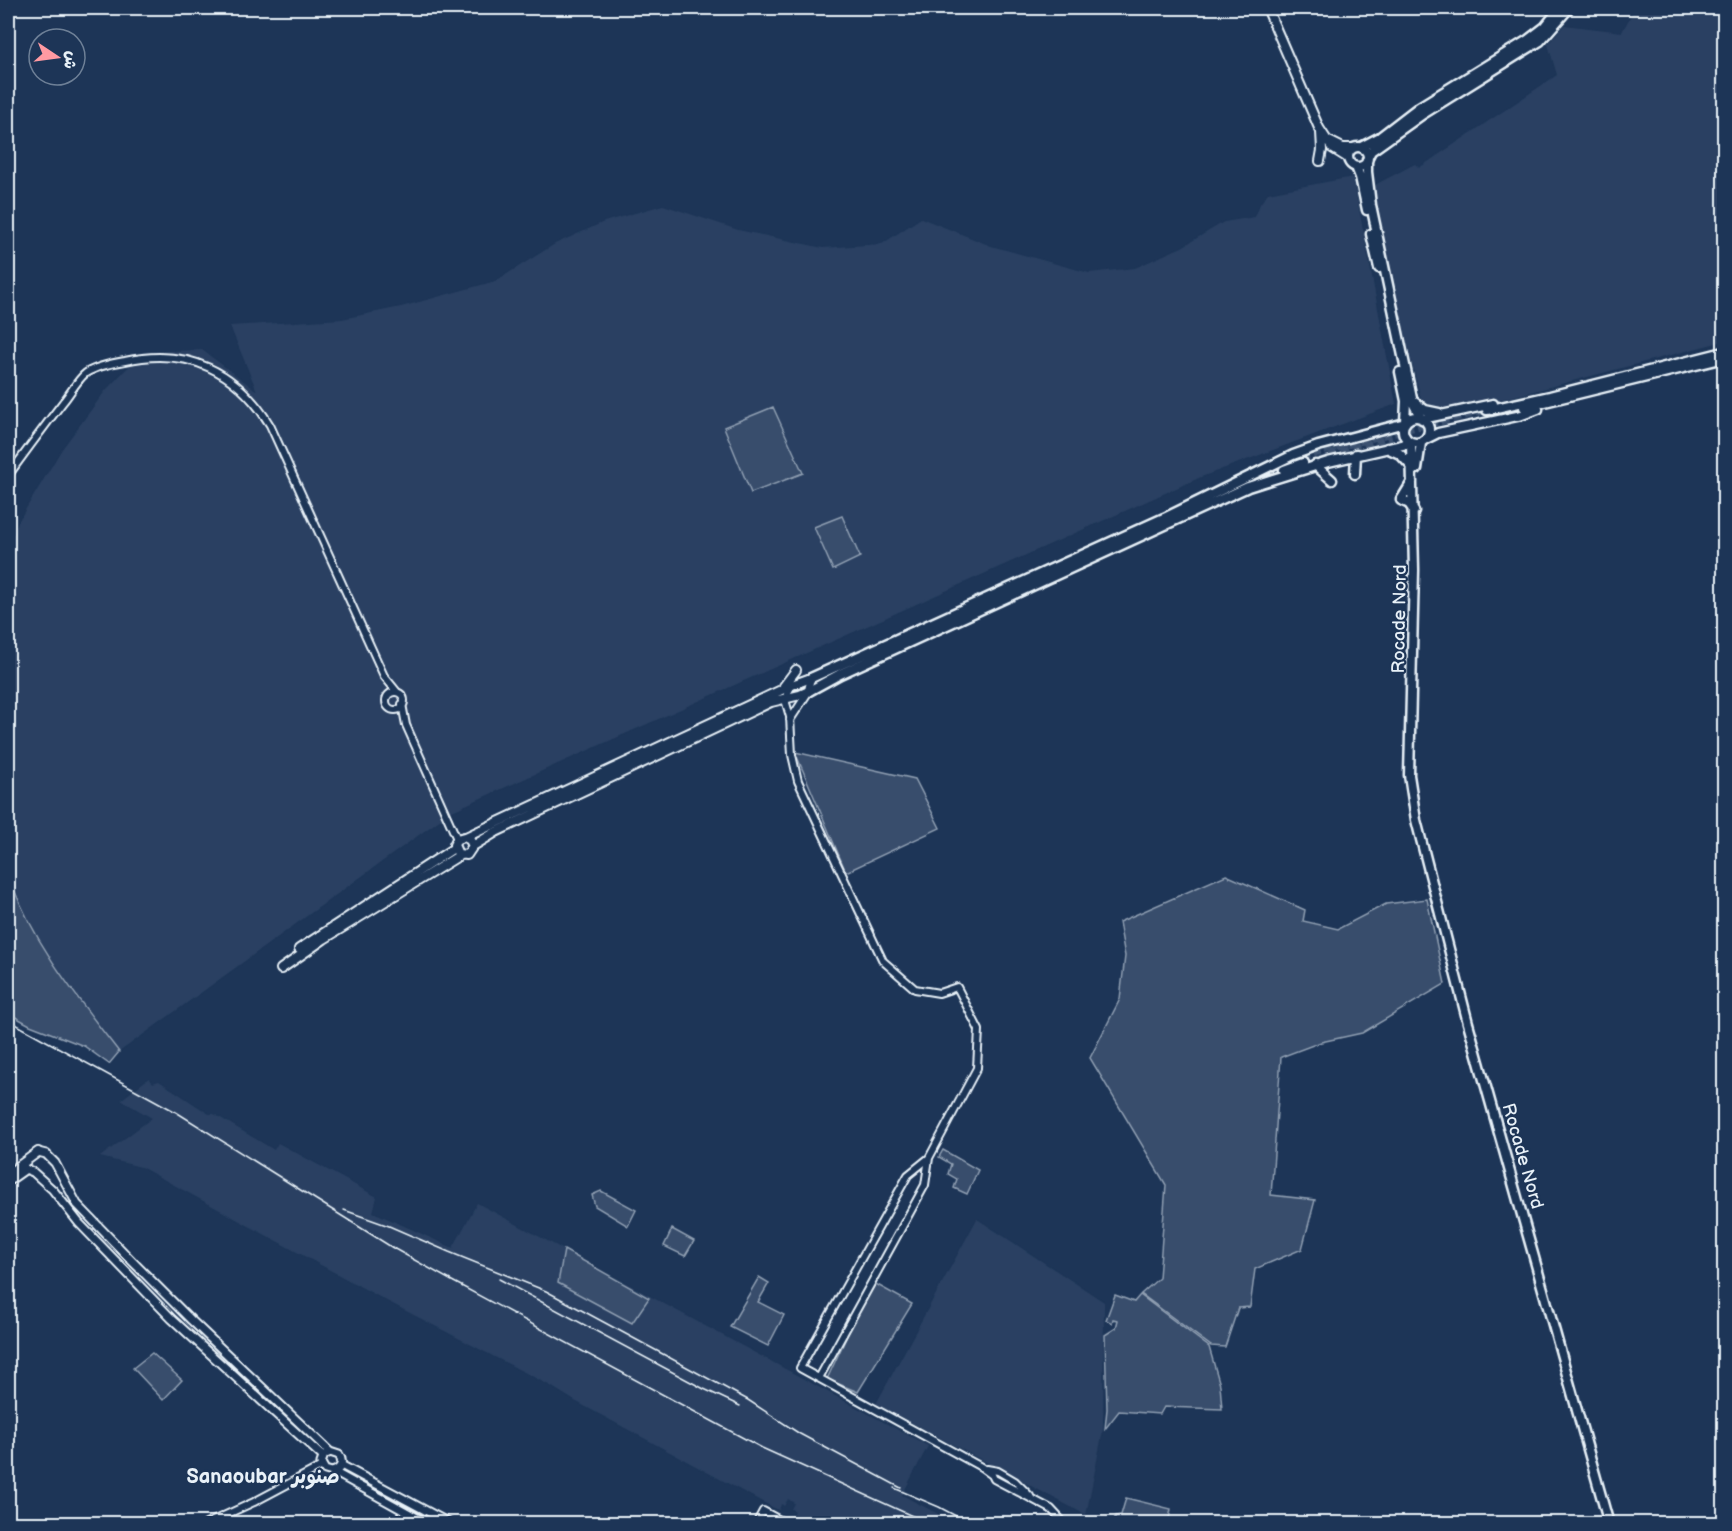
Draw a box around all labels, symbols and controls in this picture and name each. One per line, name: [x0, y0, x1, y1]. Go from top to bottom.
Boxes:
north arrow: [27, 27, 87, 87]
text: ش: [59, 49, 81, 71]
street label: Rocade Nord: [1388, 564, 1411, 674]
street label: Rocade Nord: [1497, 1101, 1548, 1211]
district label: Sanaoubar صنوبر: [187, 1465, 339, 1490]

